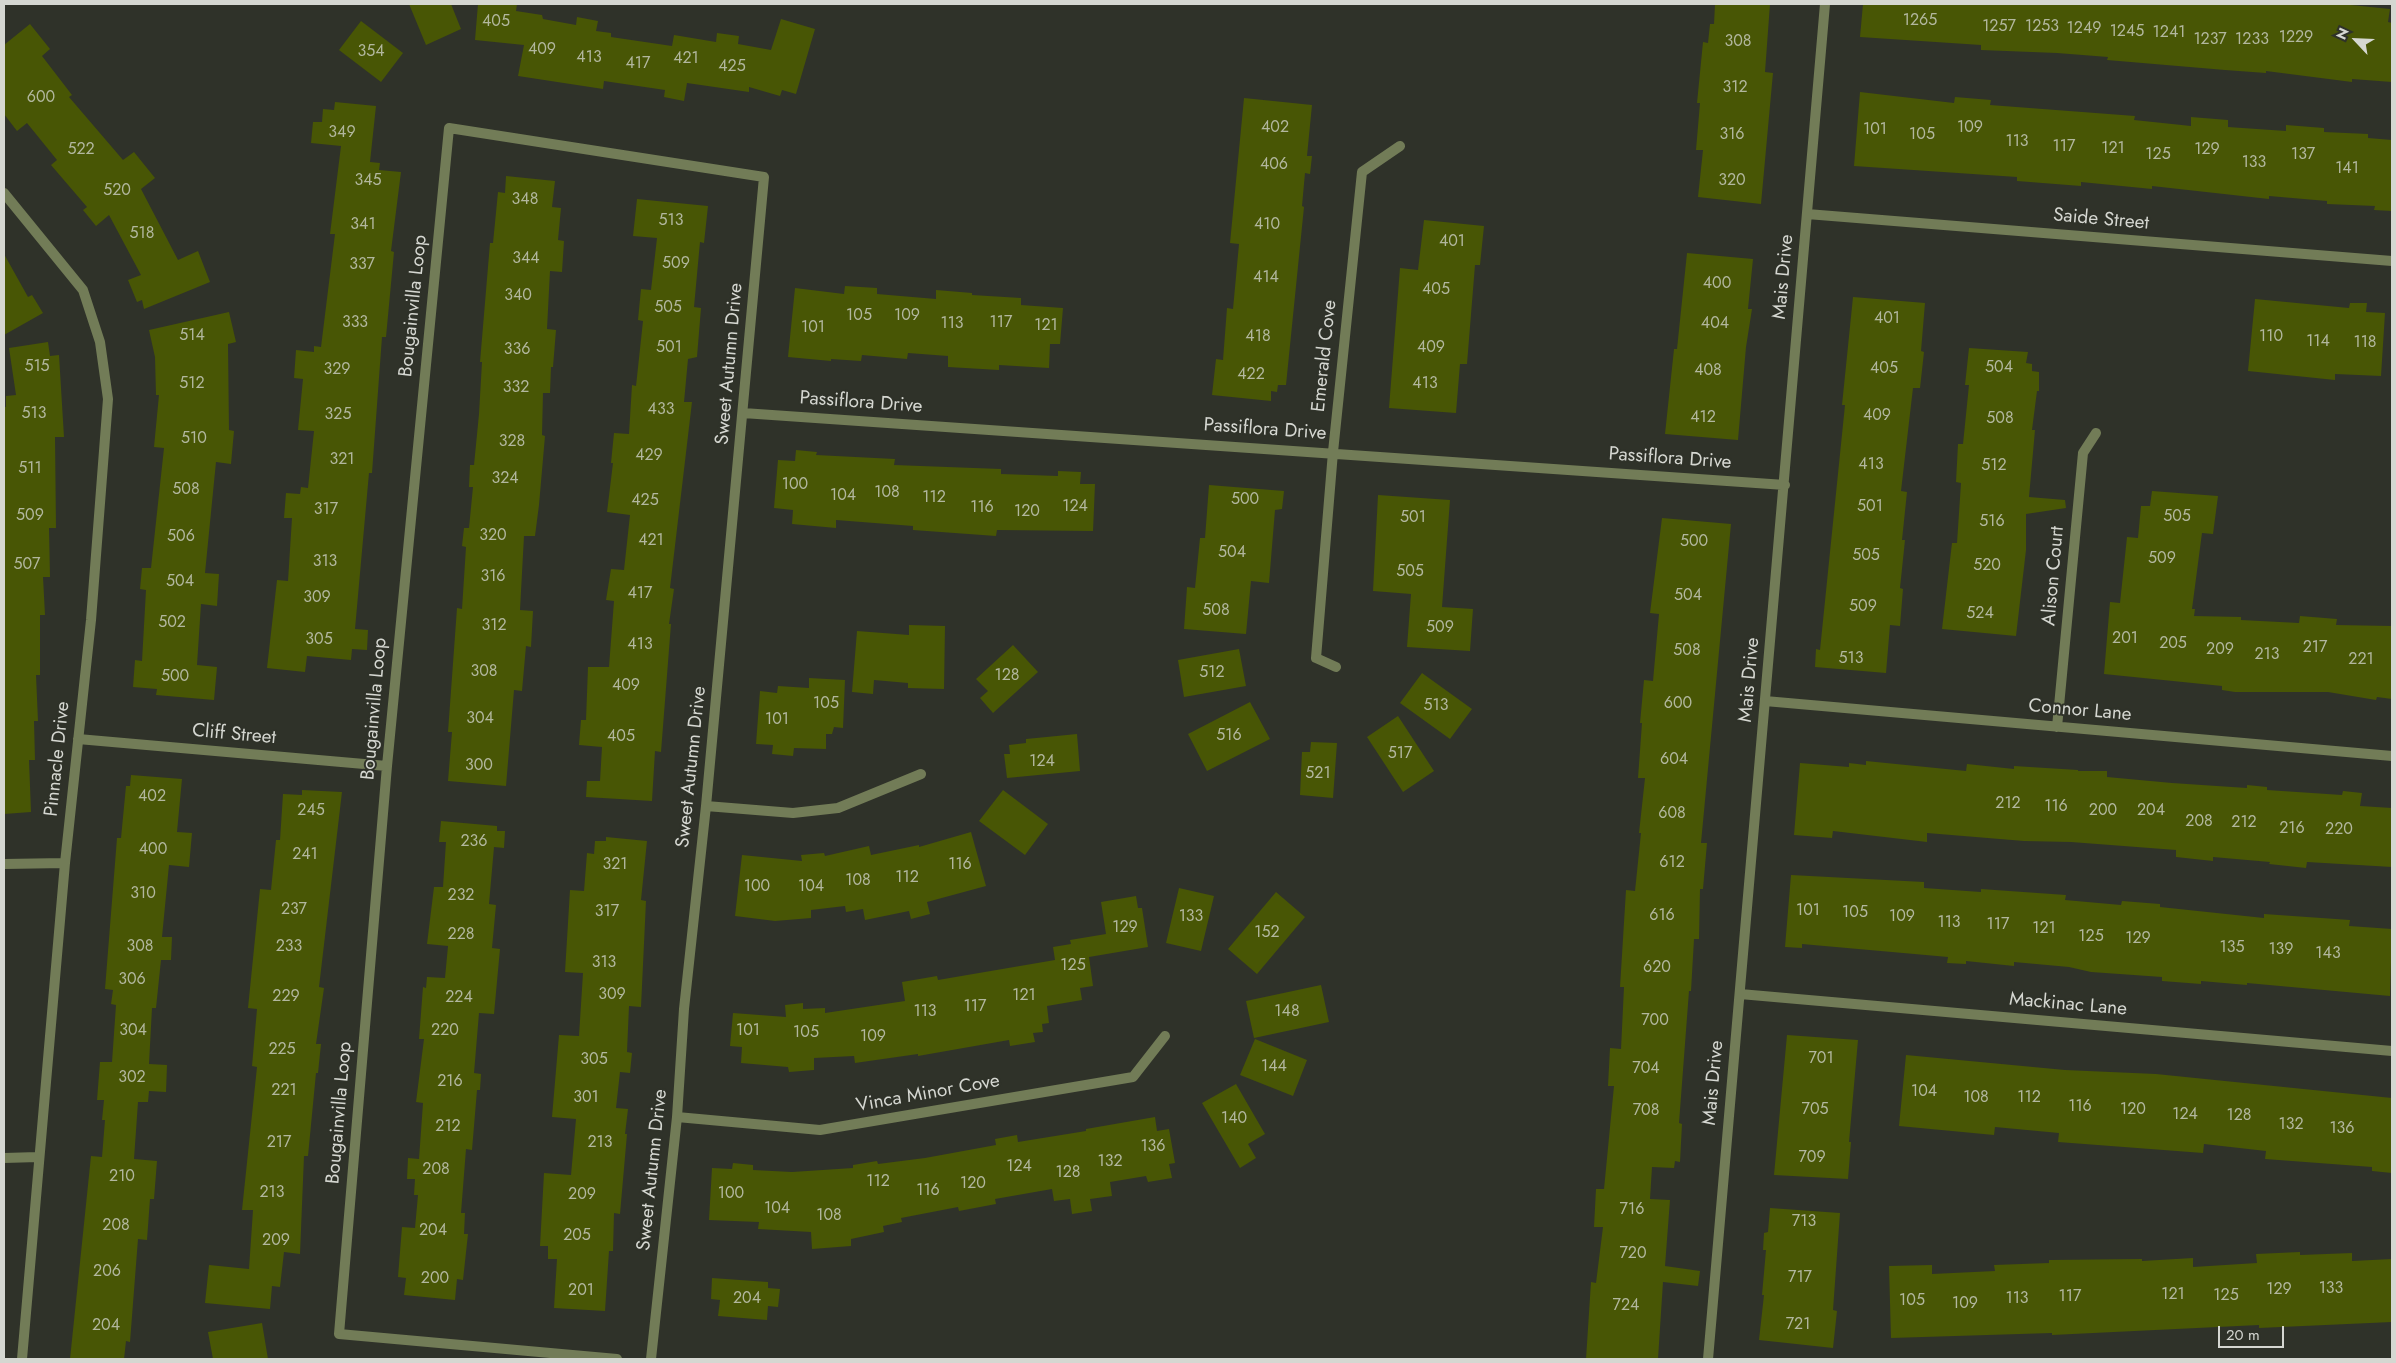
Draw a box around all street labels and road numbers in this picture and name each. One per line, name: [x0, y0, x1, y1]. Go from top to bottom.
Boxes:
street label: Saide Street: [2052, 204, 2150, 236]
street label: Bougainvilla Loop: [395, 234, 433, 378]
street label: Mais Drive: [1769, 234, 1799, 320]
street label: Sweet Autumn Drive: [712, 282, 748, 446]
street label: Emerald Cove: [1308, 299, 1342, 413]
street label: Passiflora Drive: [799, 387, 923, 419]
street label: Passiflora Drive: [1203, 414, 1327, 446]
street label: Passiflora Drive: [1608, 443, 1732, 475]
street label: Alison Court: [2038, 525, 2070, 627]
street label: Bougainvilla Loop: [357, 637, 393, 781]
street label: Mais Drive: [1735, 637, 1765, 723]
street label: Sweet Autumn Drive: [672, 685, 712, 849]
street label: Connor Lane: [2028, 695, 2132, 727]
street label: Pinnacle Drive: [41, 700, 75, 818]
street label: Cliff Street: [191, 720, 277, 750]
street label: Mackinac Lane: [2008, 988, 2128, 1022]
street label: Mais Drive: [1699, 1040, 1729, 1126]
street label: Bougainvilla Loop: [322, 1041, 358, 1185]
street label: Vinca Minor Cove: [855, 1070, 1001, 1118]
street label: Sweet Autumn Drive: [633, 1088, 673, 1252]

